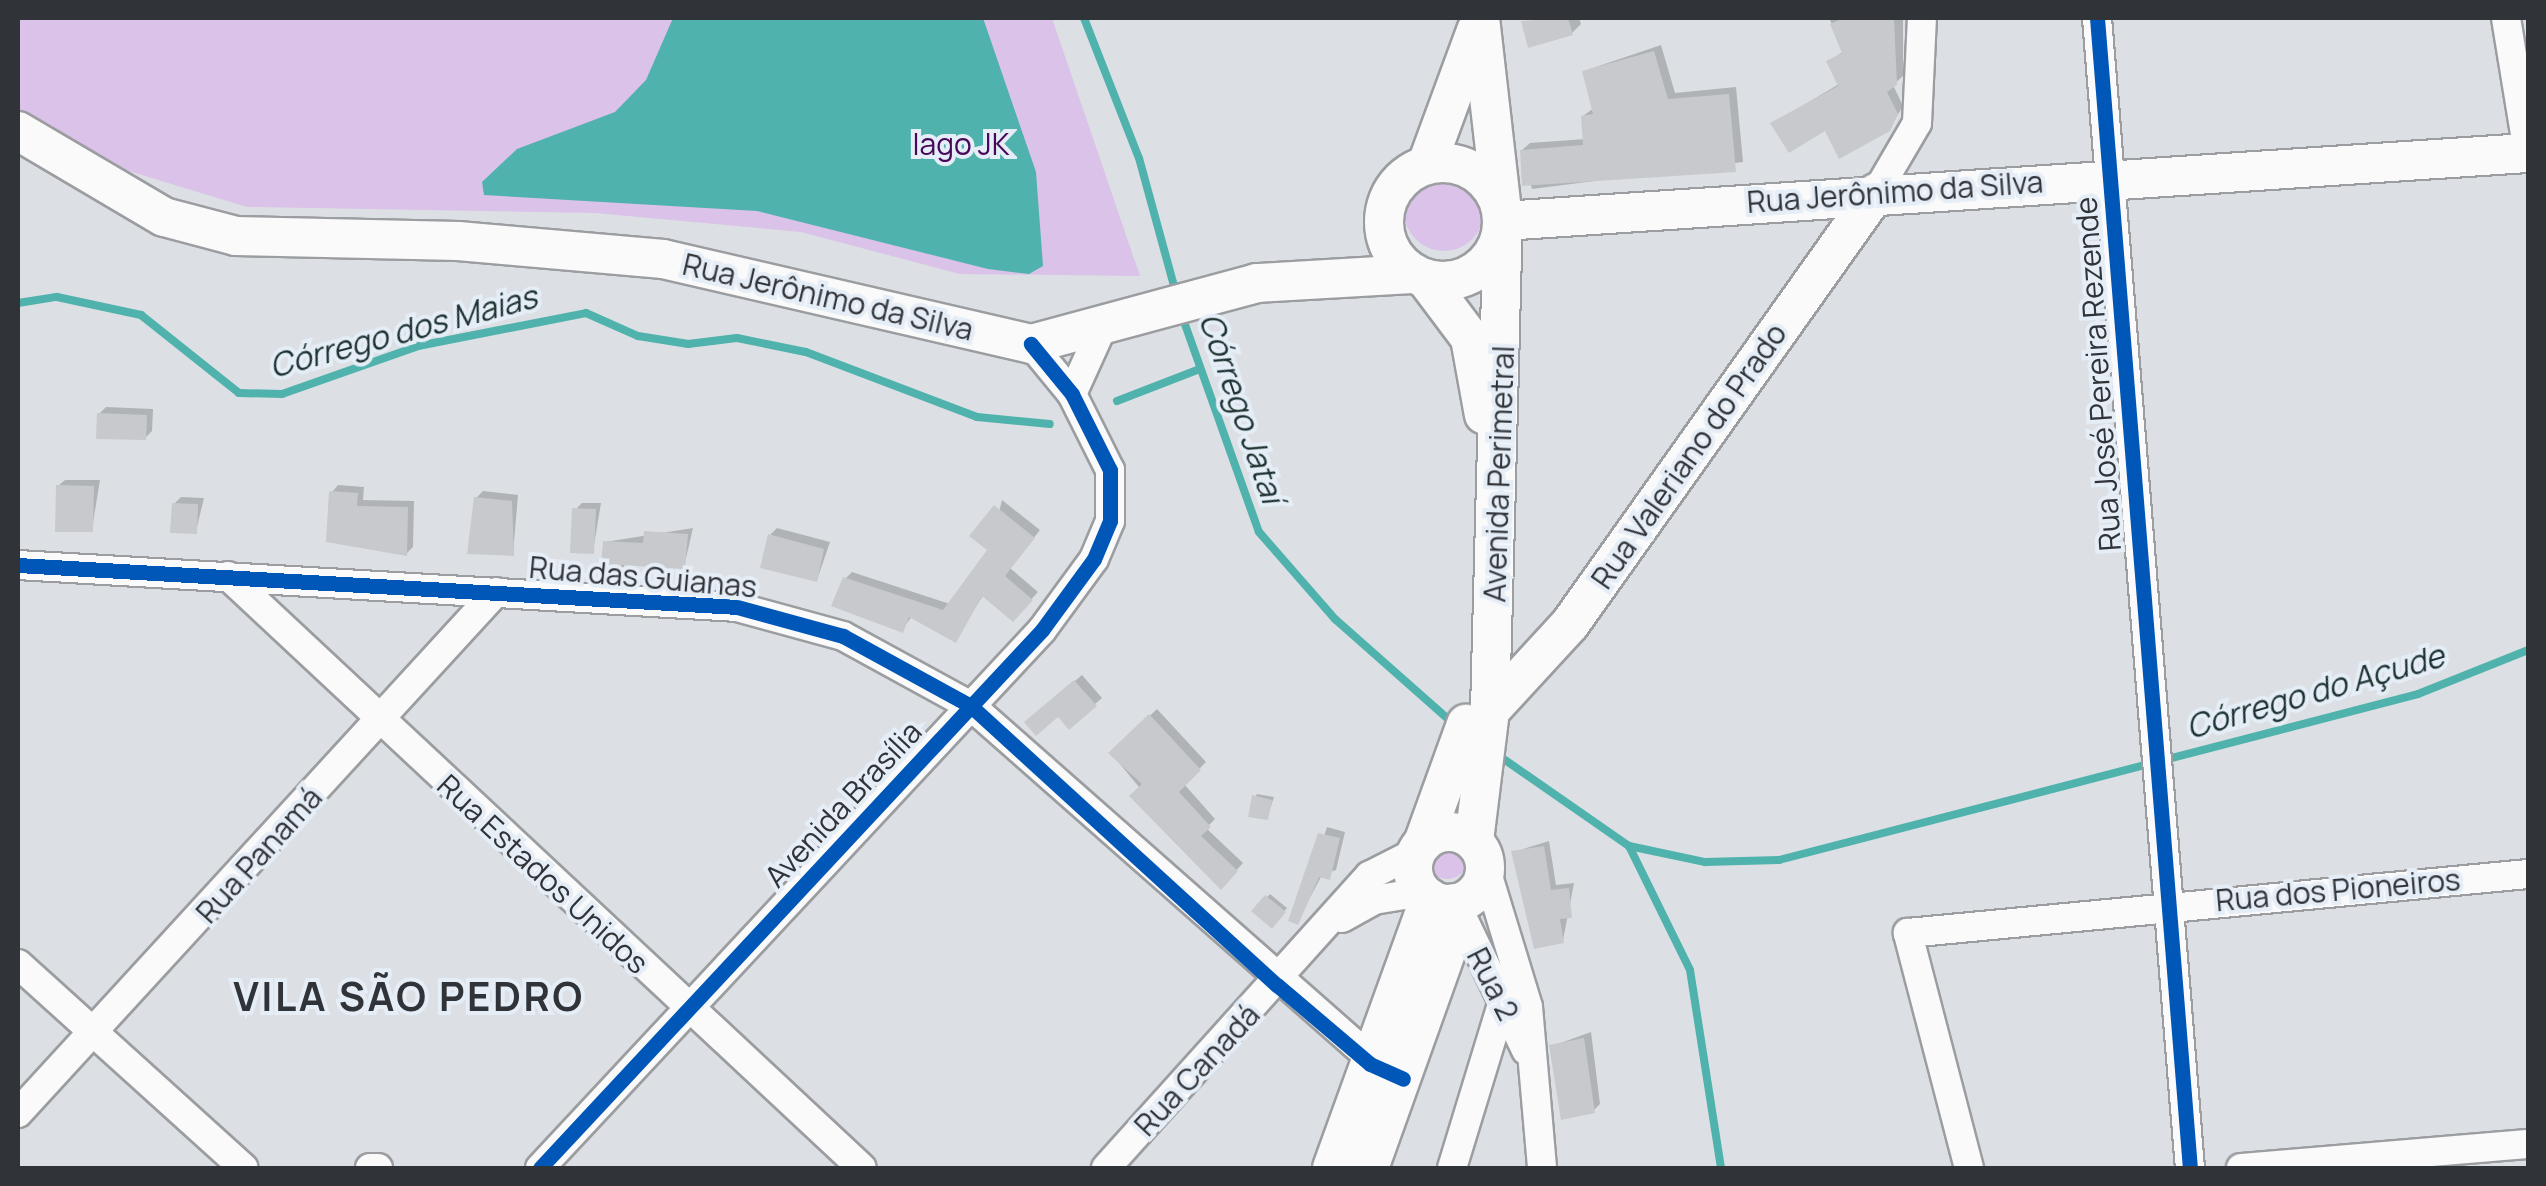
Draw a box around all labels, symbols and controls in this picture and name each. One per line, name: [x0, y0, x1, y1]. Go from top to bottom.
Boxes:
park label: lago JK: [913, 126, 1009, 162]
street label: Rua Jerônimo da Silva: [1746, 164, 2044, 220]
street label: Rua José Pereira Rezende: [2068, 196, 2128, 552]
street label: Rua Jerônimo da Silva: [679, 246, 977, 348]
water label: Córrego dos Maias: [265, 277, 541, 385]
water label: Córrego Jataí: [1192, 308, 1292, 508]
street label: Rua Valeriano do Prado: [1584, 317, 1794, 595]
street label: Avenida Perimetral: [1477, 345, 1521, 603]
street label: Rua das Guianas: [528, 549, 758, 605]
water label: Córrego do Açude: [2182, 636, 2448, 746]
street label: Avenida Brasília: [757, 714, 929, 894]
street label: Rua Estados Unidos: [430, 767, 656, 981]
street label: Rua Panamá: [189, 780, 329, 930]
street label: Rua dos Pioneiros: [2214, 861, 2462, 919]
street label: Rua 2: [1460, 942, 1526, 1026]
district label: VILA SÃO PEDRO: [233, 972, 585, 1020]
street label: Rua Canadá: [1127, 997, 1267, 1143]

